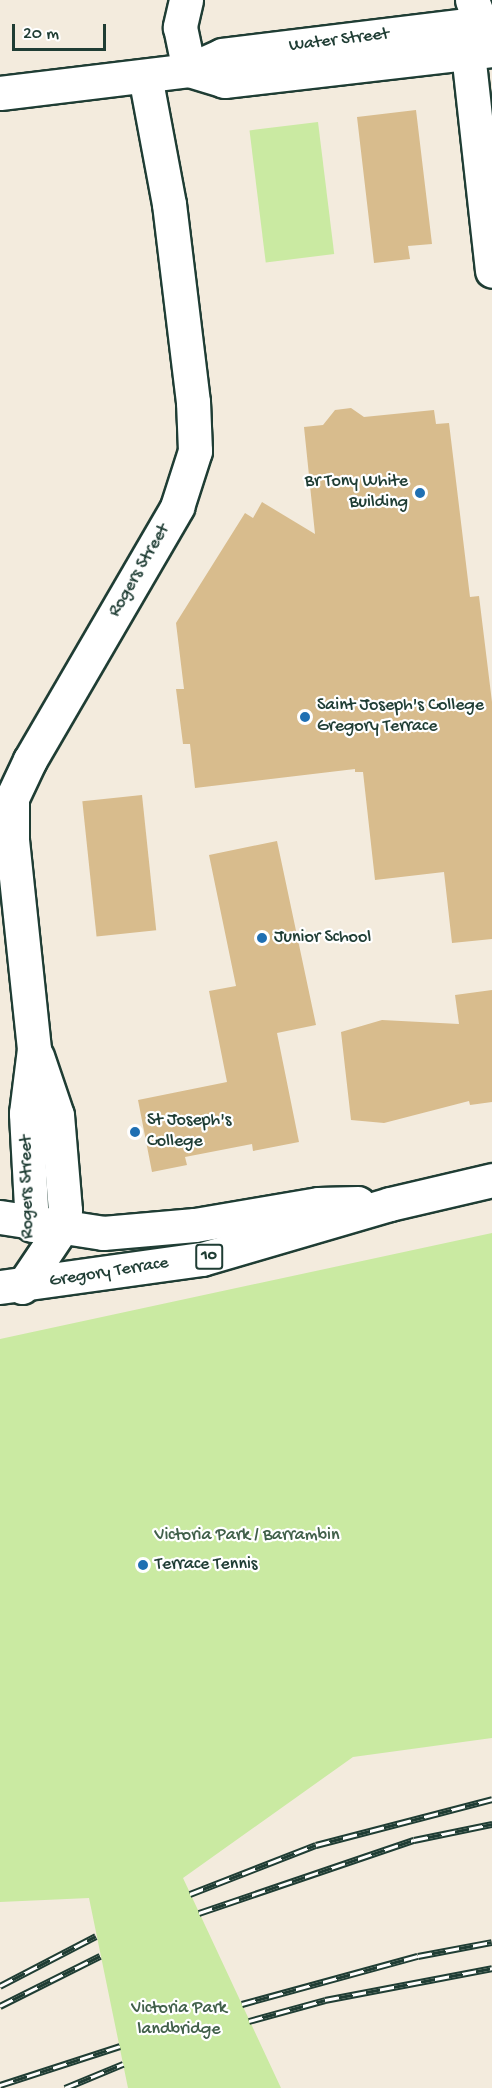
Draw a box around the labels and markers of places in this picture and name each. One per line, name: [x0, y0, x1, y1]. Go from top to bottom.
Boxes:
place label: Br Tony White Building: [305, 472, 408, 514]
marker: Br Tony White Building: [413, 486, 427, 500]
place label: Saint Joseph's College Gregory Terrace: [317, 696, 484, 738]
marker: Saint Joseph's College Gregory Terrace: [298, 710, 312, 724]
place label: Junior School: [274, 927, 371, 949]
marker: Junior School: [255, 931, 269, 945]
place label: St Joseph's College: [147, 1111, 231, 1154]
marker: St Joseph's College: [128, 1125, 142, 1139]
place label: Terrace Tennis: [155, 1554, 257, 1576]
marker: Terrace Tennis: [136, 1558, 150, 1572]

